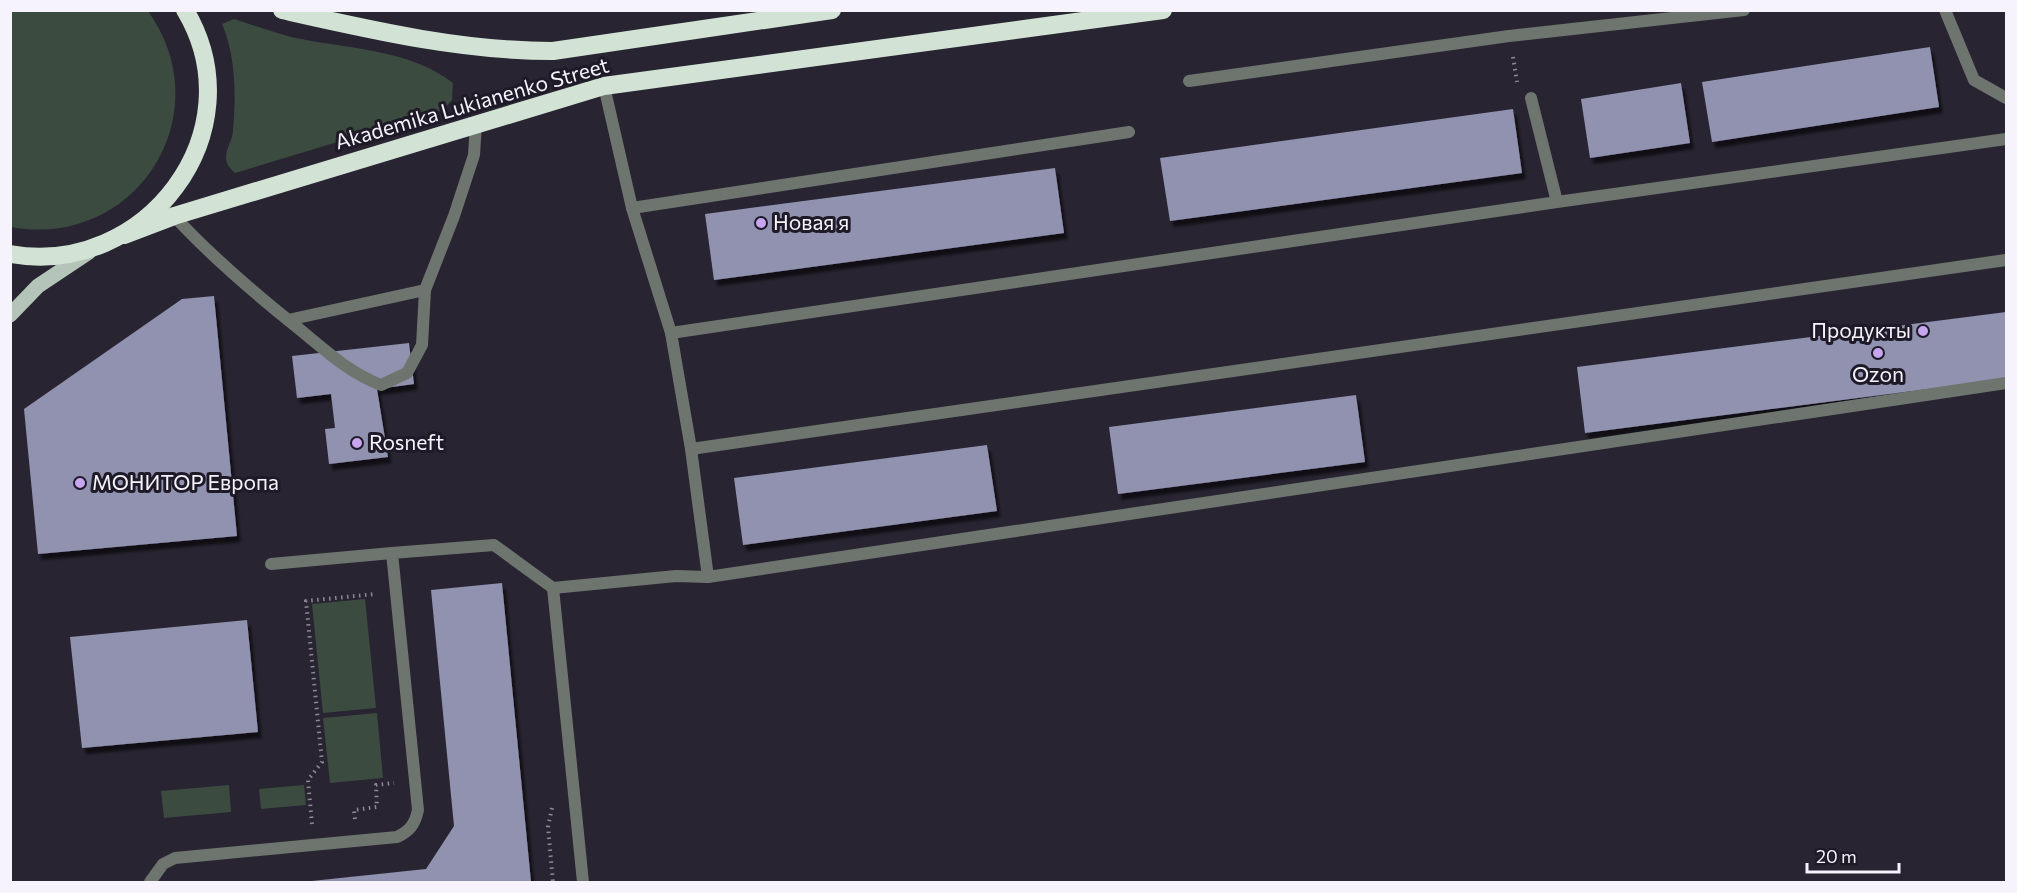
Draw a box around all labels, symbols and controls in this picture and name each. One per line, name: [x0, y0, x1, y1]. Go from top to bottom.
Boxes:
street label: Akademika Lukianenko Street: [332, 51, 611, 154]
place label: Новая я: [773, 209, 849, 234]
marker: Новая я: [754, 216, 768, 230]
place label: Продукты: [1811, 317, 1911, 342]
marker: Продукты: [1916, 324, 1930, 338]
marker: Ozon: [1871, 346, 1885, 360]
place label: Ozon: [1852, 361, 1904, 386]
place label: Rosneft: [369, 429, 444, 454]
marker: Rosneft: [350, 436, 364, 450]
place label: МОНИТОР Европа: [92, 469, 279, 494]
marker: МОНИТОР Европа: [73, 476, 87, 490]
scale bar: [1807, 836, 1898, 874]
text: 20 m: [1816, 845, 1857, 867]

